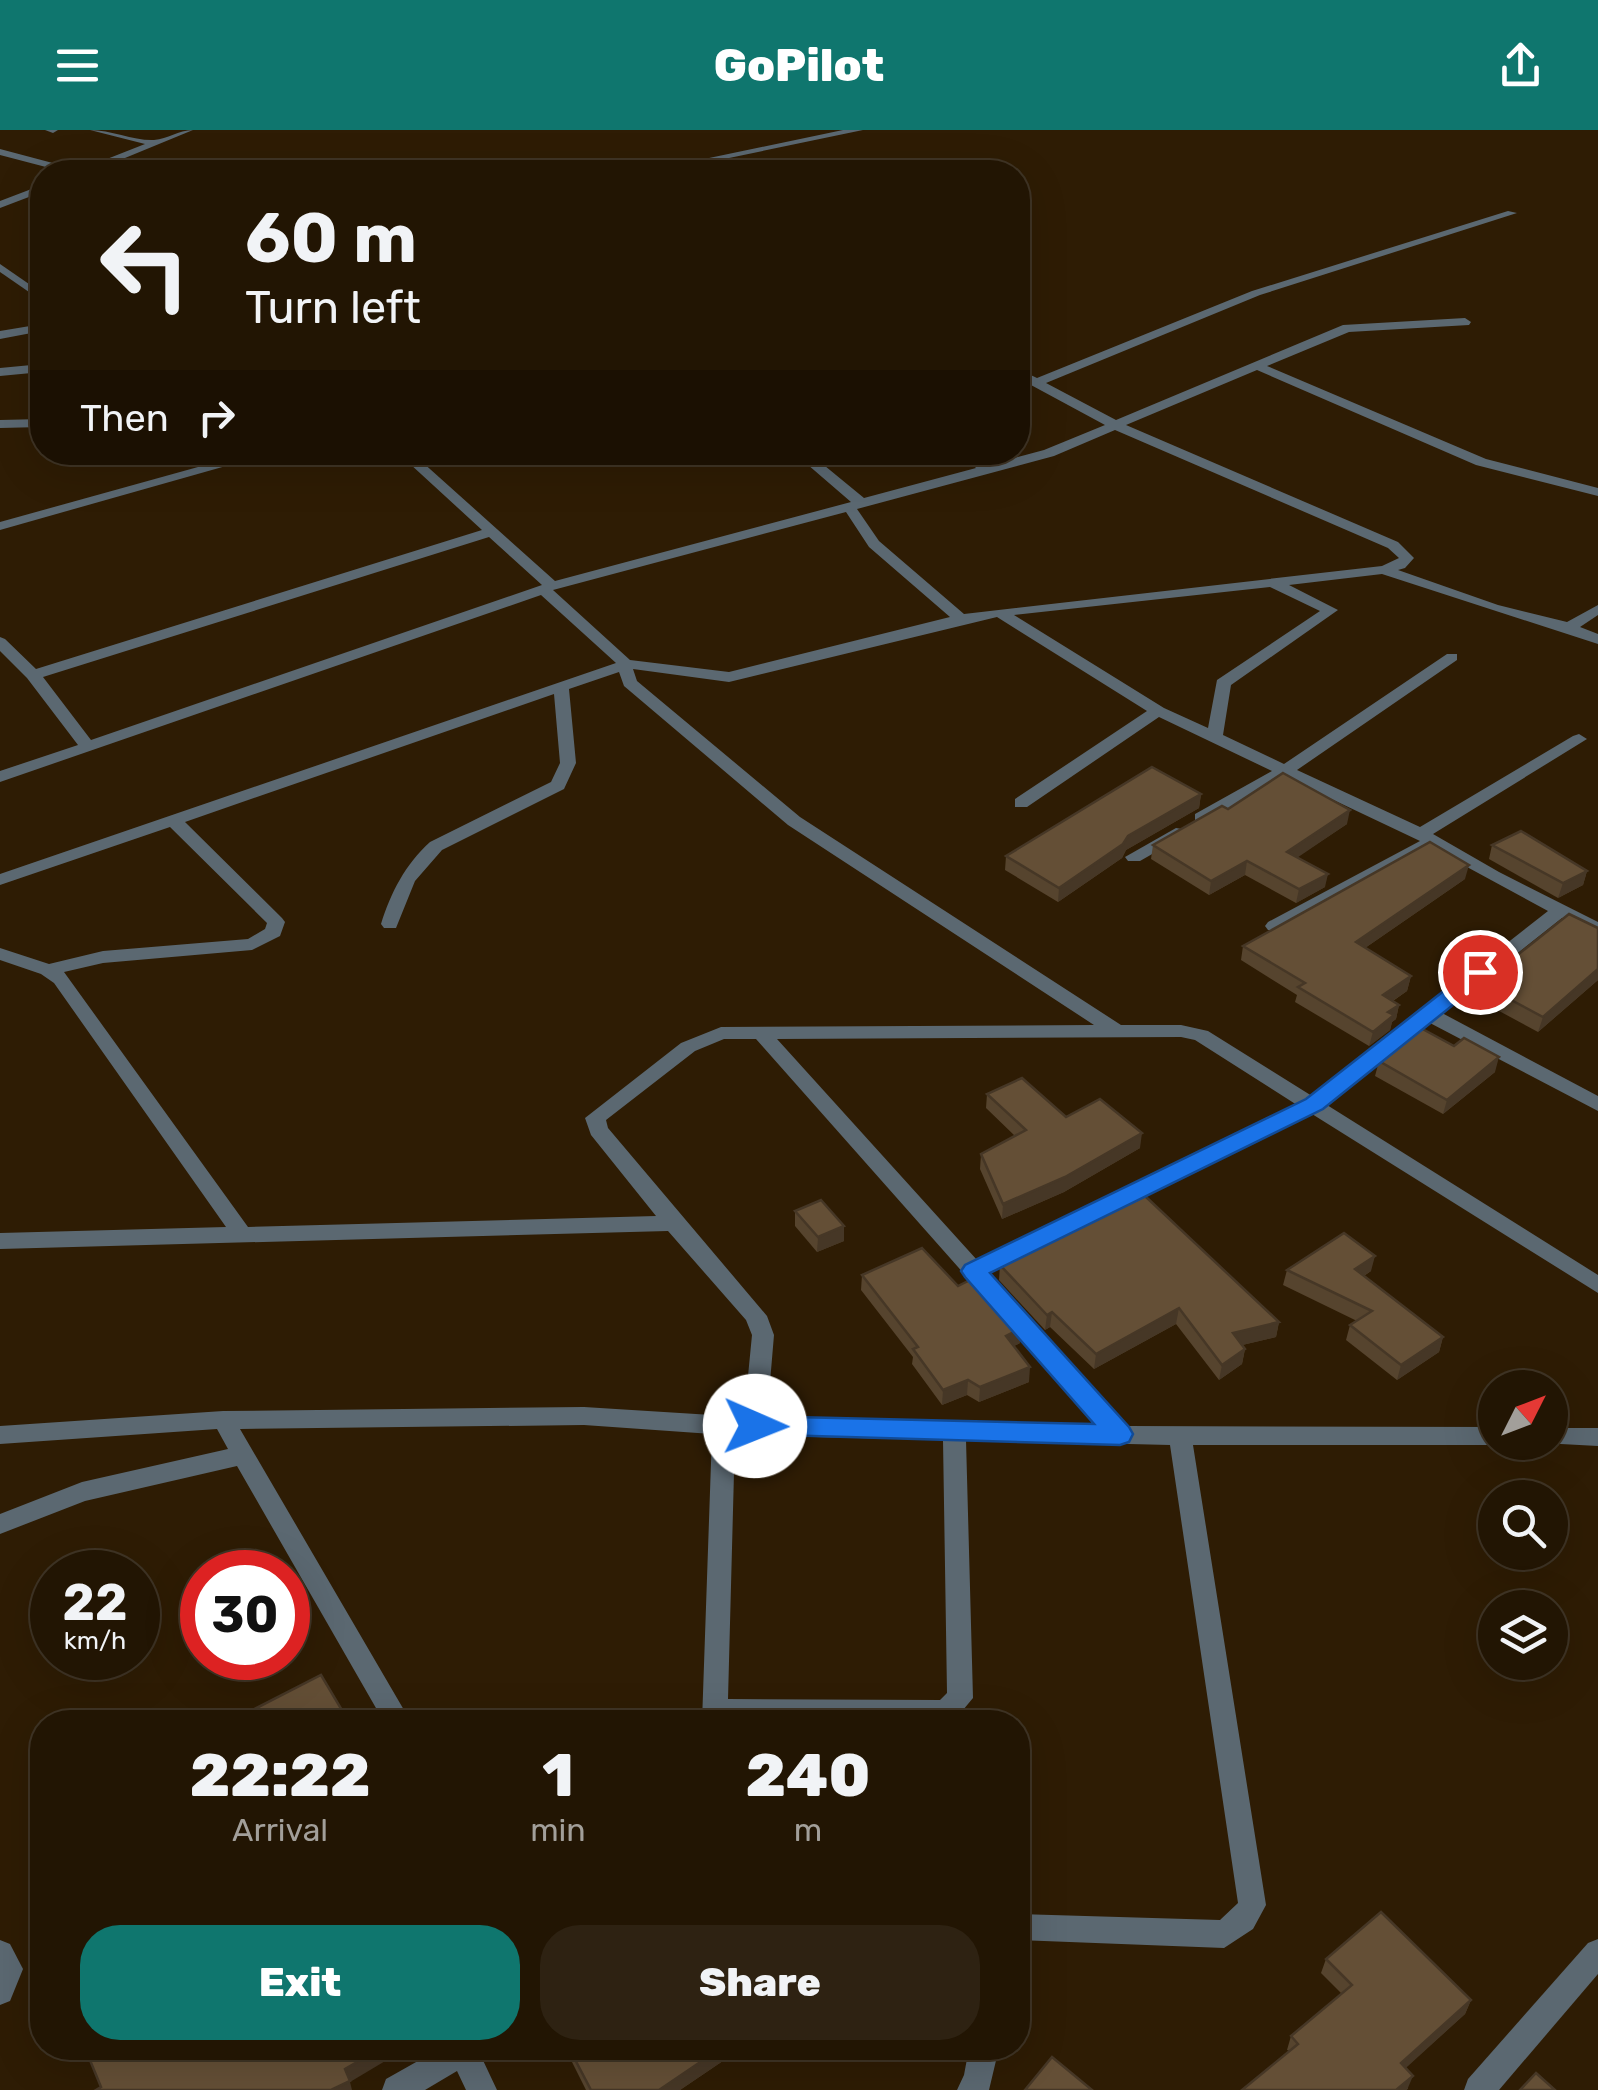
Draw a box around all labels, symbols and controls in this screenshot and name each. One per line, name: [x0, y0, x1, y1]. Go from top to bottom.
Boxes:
icon: menu: [50, 38, 105, 93]
icon: share: [1493, 38, 1548, 93]
text: GoPilot: [714, 39, 884, 92]
text: 60 m: [245, 197, 417, 280]
icon: left: [80, 200, 210, 330]
text: Turn left: [245, 281, 421, 334]
icon: right: [189, 390, 244, 445]
text: Then: [80, 395, 169, 441]
pin: [1438, 930, 1523, 1015]
icon: arrive: [1453, 945, 1508, 1000]
north arrow: [1478, 1370, 1568, 1460]
map controls: [1478, 1370, 1568, 1680]
position arrow: [703, 1374, 807, 1478]
button: search: [1478, 1480, 1568, 1570]
speed limit sign: 30: [180, 1550, 310, 1680]
text: 22: [63, 1573, 128, 1633]
button: layers: [1478, 1590, 1568, 1680]
text: km/h: [64, 1626, 126, 1655]
text: 22:22: [190, 1740, 371, 1811]
text: 1: [542, 1740, 574, 1811]
text: 240: [745, 1740, 870, 1811]
text: Arrival: [232, 1811, 328, 1849]
text: min: [530, 1811, 586, 1849]
text: m: [794, 1811, 822, 1849]
button: Exit: [80, 1925, 520, 2040]
button: Share: [540, 1925, 980, 2040]

